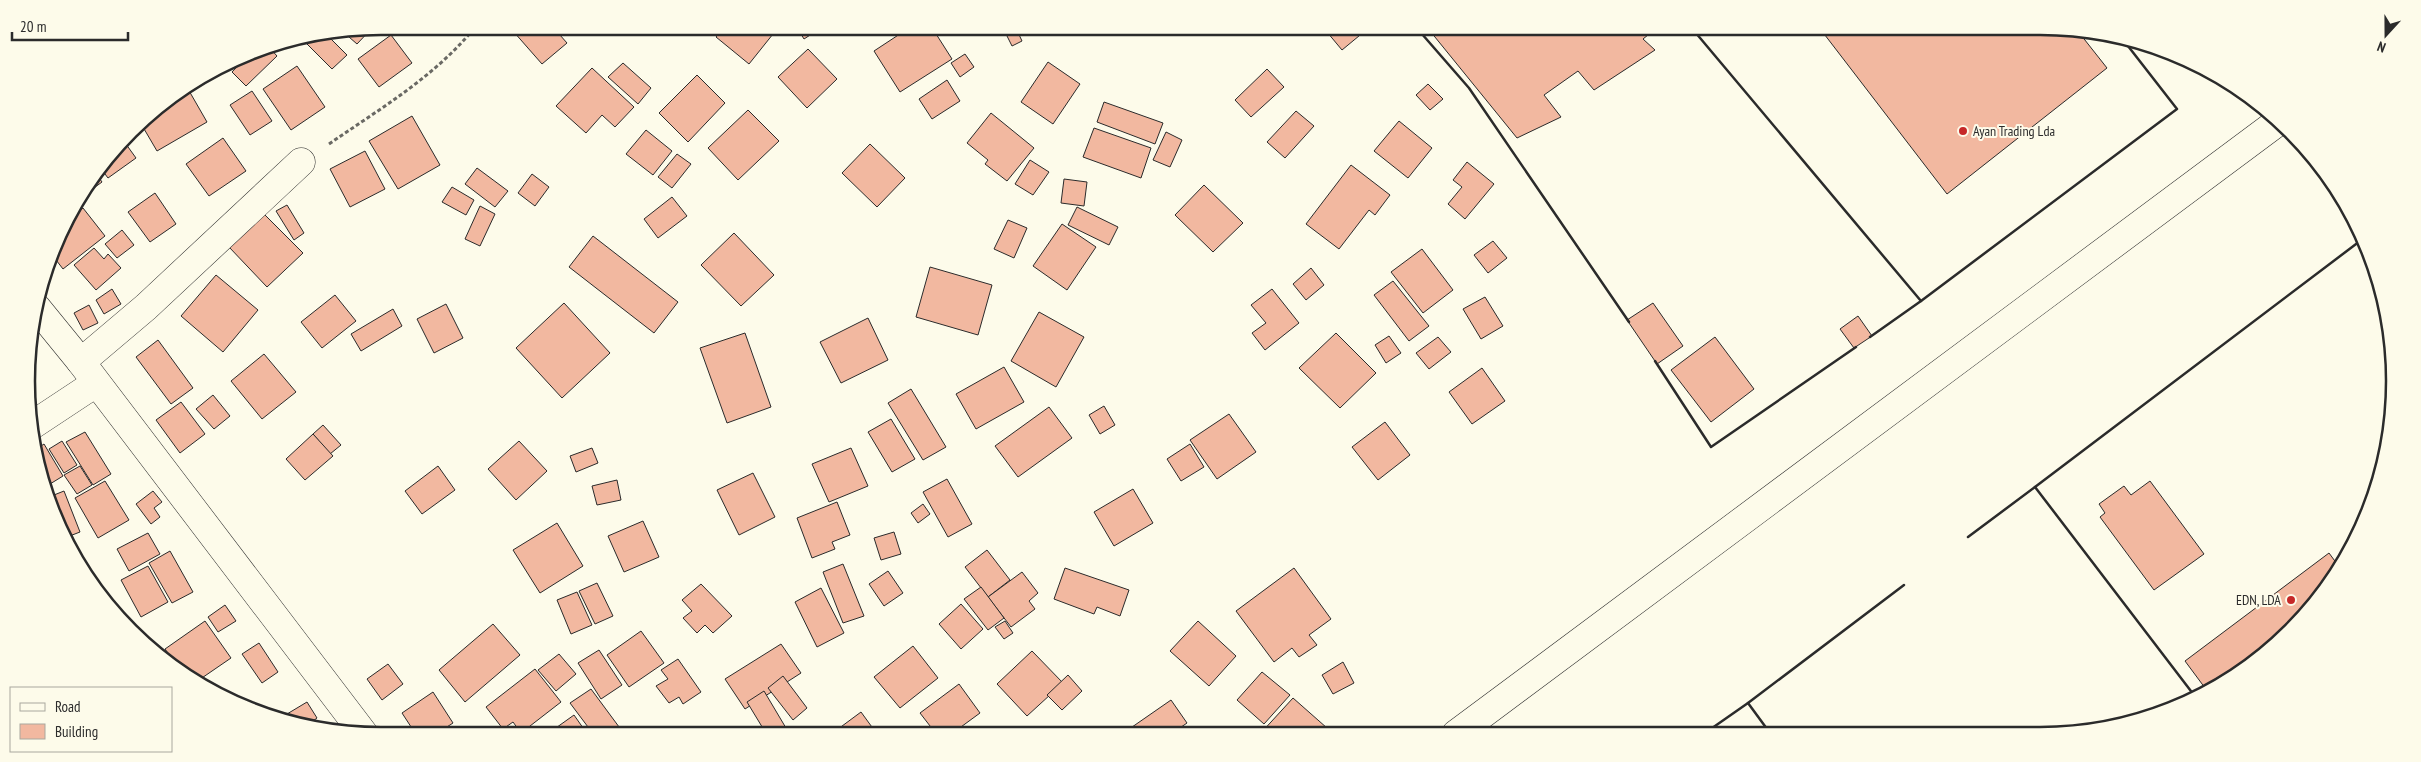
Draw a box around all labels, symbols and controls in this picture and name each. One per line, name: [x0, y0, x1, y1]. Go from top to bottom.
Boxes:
scale bar: [12, 10, 129, 42]
north arrow: [2361, 10, 2411, 60]
text: 20 m: [20, 17, 46, 36]
text: N: [2375, 37, 2388, 57]
place label: Ayan Trading Lda: [1973, 122, 2055, 140]
marker: Ayan Trading Lda: [1957, 125, 1969, 137]
place label: EDN, LDA: [2236, 591, 2281, 609]
marker: EDN, LDA: [2285, 594, 2297, 606]
legend: [10, 687, 172, 752]
text: Road: [55, 697, 81, 716]
text: Building: [55, 722, 98, 741]

